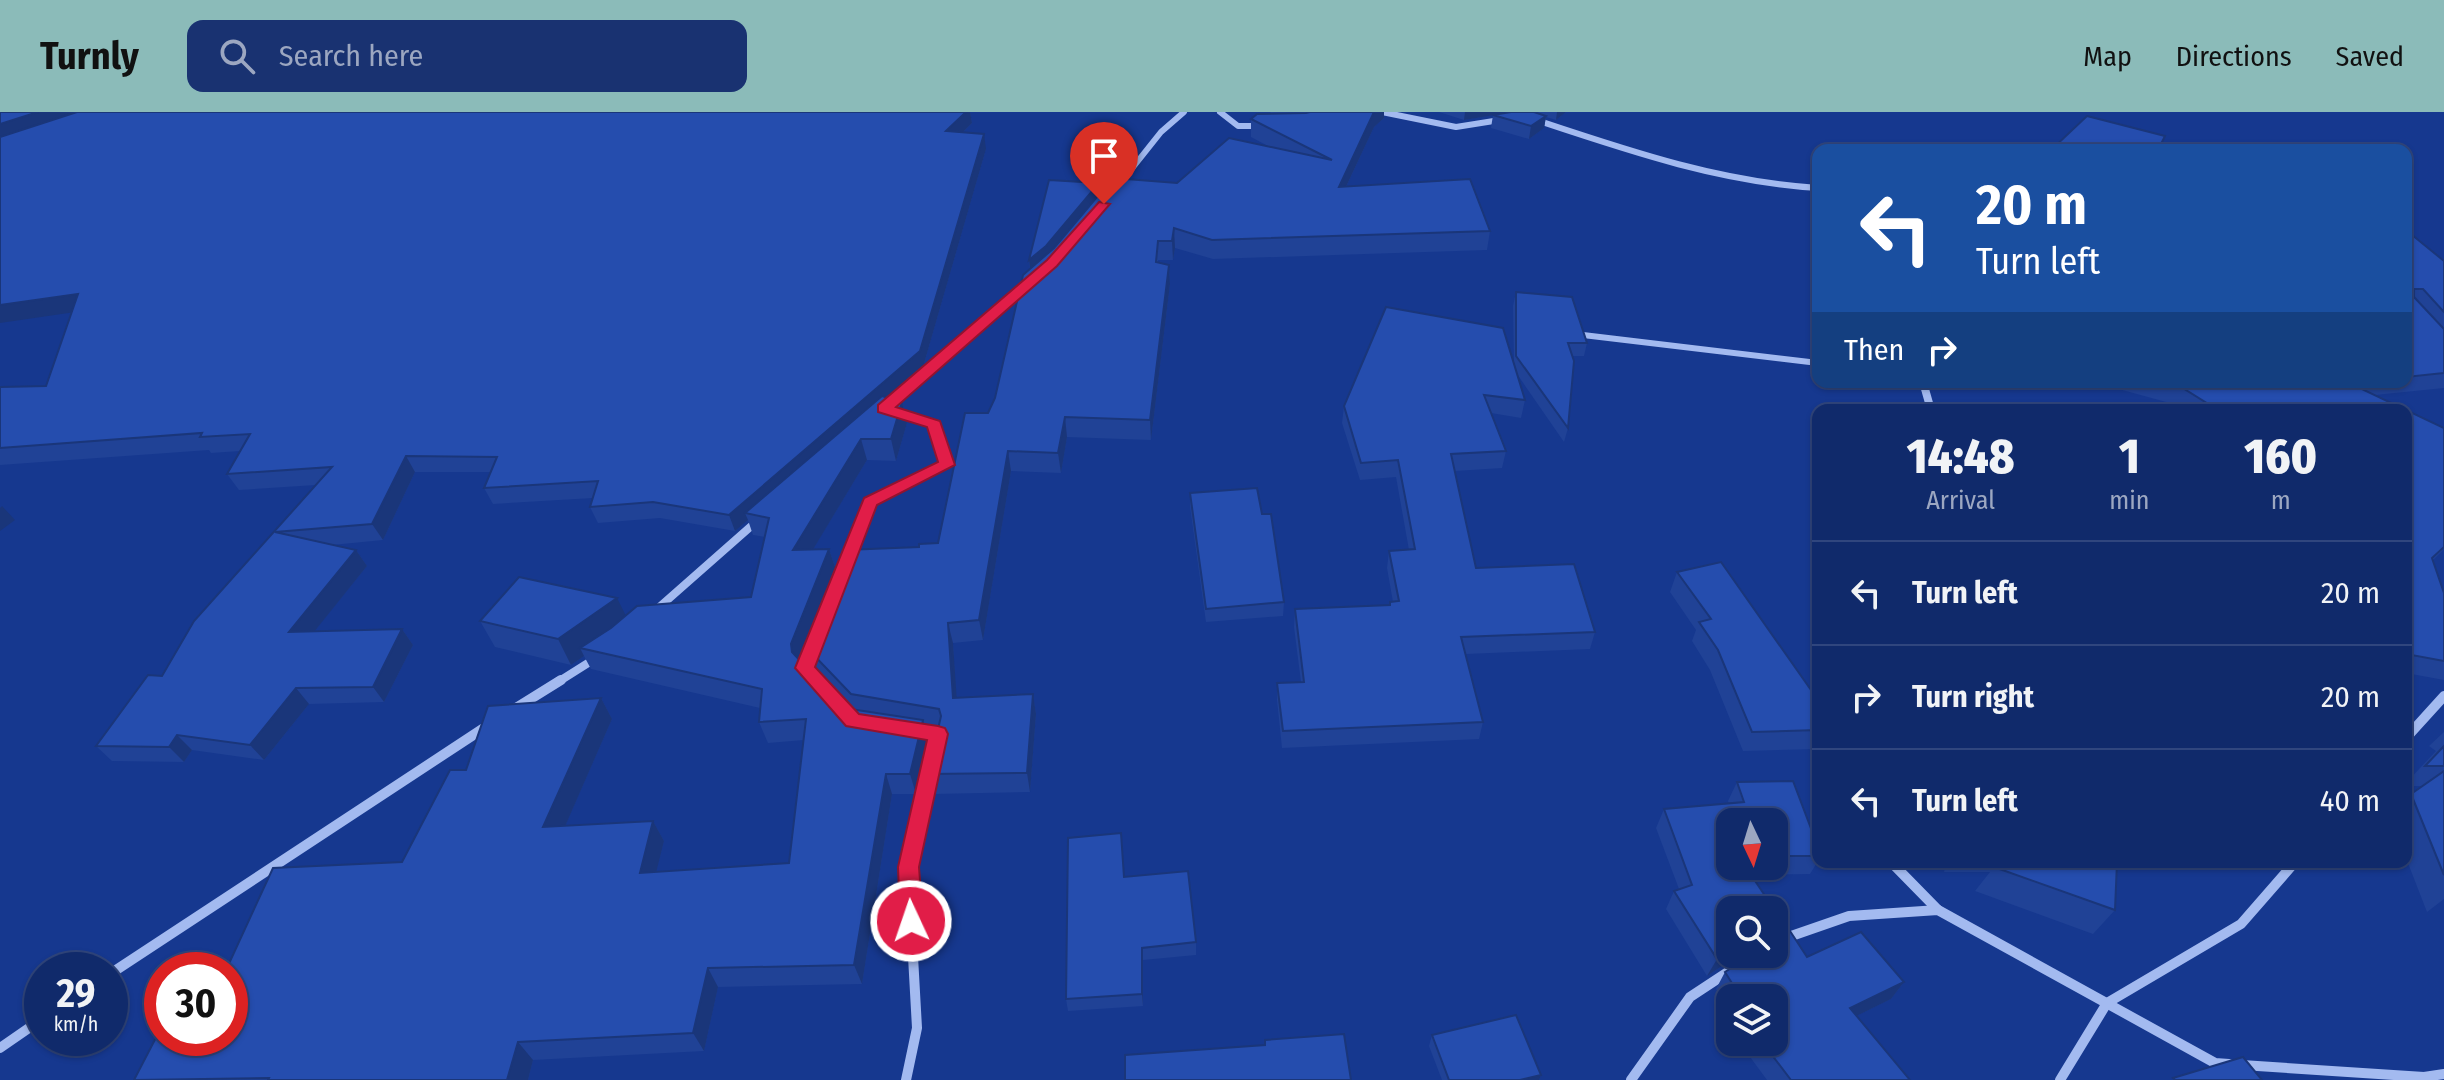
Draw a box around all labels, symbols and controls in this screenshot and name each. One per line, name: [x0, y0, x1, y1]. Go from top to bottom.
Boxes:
search box: [187, 20, 747, 92]
text: Turnly: [40, 33, 139, 79]
icon: search: [215, 34, 259, 78]
text: Search here: [279, 38, 423, 74]
text: Map: [2083, 40, 2132, 73]
text: Directions: [2176, 40, 2292, 73]
text: Saved: [2336, 40, 2404, 73]
pin: [1070, 122, 1138, 204]
icon: arrive: [1082, 134, 1126, 178]
text: 20 m: [1976, 172, 2087, 239]
icon: left: [1844, 176, 1948, 280]
text: Turn left: [1976, 240, 2100, 284]
icon: right: [1920, 328, 1964, 372]
text: Then: [1844, 332, 1904, 368]
text: 14:48: [1907, 428, 2014, 486]
text: 1: [2119, 428, 2140, 486]
text: 160: [2244, 428, 2317, 486]
text: Arrival: [1926, 485, 1995, 516]
text: min: [2109, 485, 2150, 516]
text: m: [2271, 485, 2291, 516]
icon: left: [1844, 571, 1888, 615]
text: Turn left: [1912, 575, 2018, 611]
text: 20 m: [2321, 575, 2380, 611]
icon: right: [1844, 675, 1888, 719]
text: Turn right: [1912, 679, 2034, 715]
text: 20 m: [2321, 679, 2380, 715]
icon: left: [1844, 779, 1888, 823]
text: Turn left: [1912, 783, 2018, 819]
text: 40 m: [2320, 783, 2380, 819]
north arrow: [1716, 808, 1788, 880]
map controls: [1716, 808, 1788, 1056]
position arrow: [869, 879, 953, 963]
button: search: [1716, 896, 1788, 968]
speed limit sign: 30: [144, 952, 248, 1056]
text: 29: [56, 970, 95, 1018]
button: layers: [1716, 984, 1788, 1056]
text: km/h: [54, 1012, 98, 1036]

